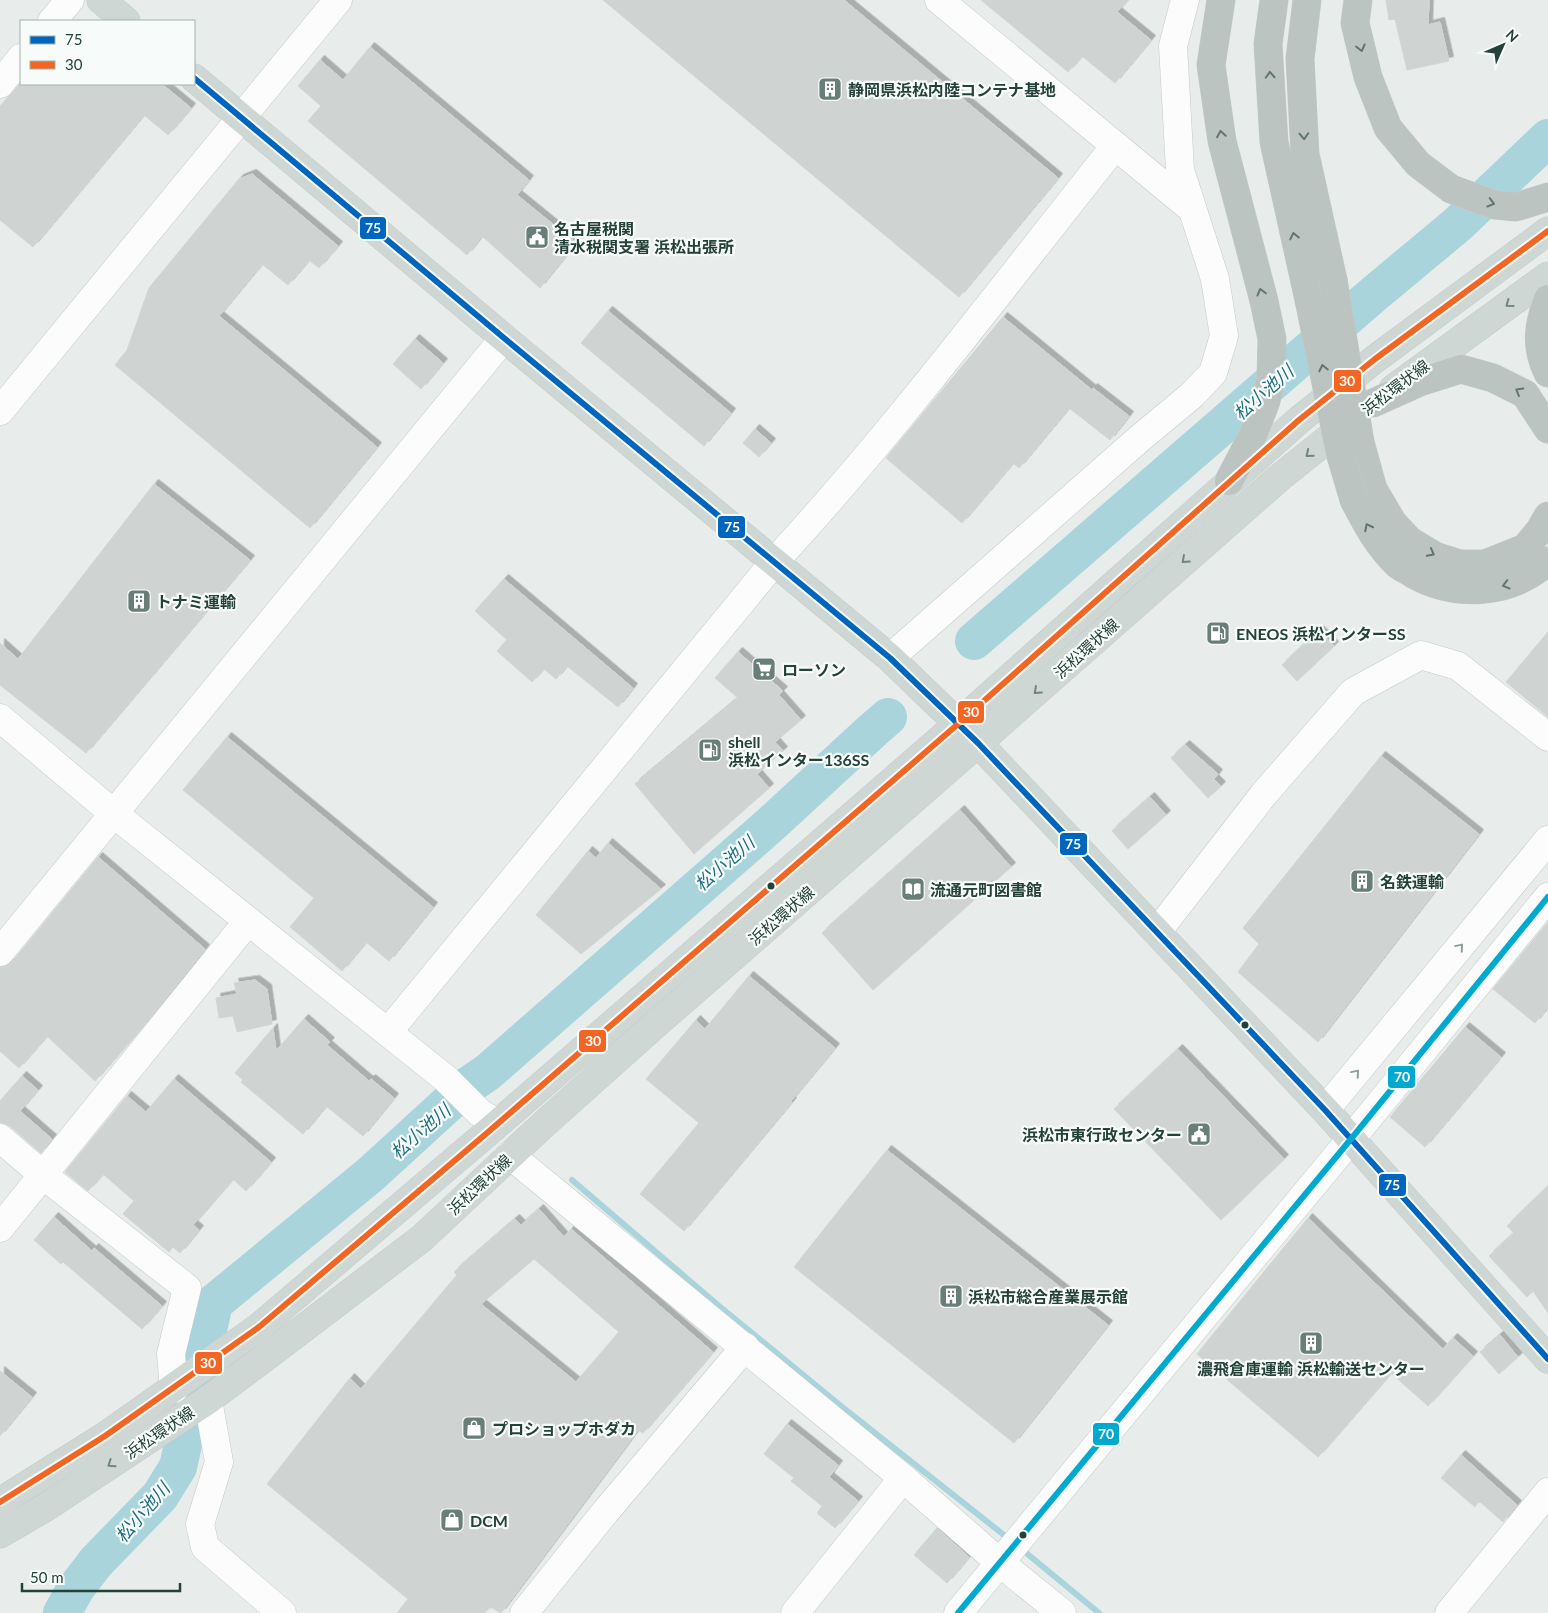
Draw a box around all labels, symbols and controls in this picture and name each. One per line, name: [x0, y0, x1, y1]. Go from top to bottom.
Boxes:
legend: [20, 20, 195, 85]
north arrow: [1478, 20, 1528, 70]
text: N: [1503, 26, 1522, 45]
text: 75: [65, 30, 82, 48]
one-way arrow: [1355, 43, 1366, 52]
text: 30: [65, 55, 83, 73]
one-way arrow: [1264, 71, 1275, 79]
building icon: 静岡県浜松内陸コンテナ基地: [817, 76, 843, 102]
place label: 静岡県浜松内陸コンテナ基地: [848, 80, 1056, 99]
one-way arrow: [1217, 130, 1227, 139]
one-way arrow: [1299, 132, 1310, 140]
one-way arrow: [1486, 197, 1495, 207]
line badge: 75: [359, 216, 387, 240]
text: 75: [365, 219, 381, 236]
place label: 名古屋税関 清水税関支署 浜松出張所: [554, 219, 734, 256]
public building icon: 名古屋税関 清水税関支署 浜松出張所: [524, 224, 550, 250]
one-way arrow: [1289, 231, 1300, 240]
one-way arrow: [1257, 288, 1267, 296]
one-way arrow: [1506, 299, 1515, 307]
street label: 浜松環状線: [1357, 355, 1433, 419]
water label: 松小池川: [1229, 359, 1299, 424]
one-way arrow: [1318, 364, 1329, 373]
line badge: 30: [1333, 369, 1362, 393]
text: 30: [1339, 372, 1355, 389]
one-way arrow: [1515, 388, 1524, 398]
one-way arrow: [1306, 449, 1315, 457]
line badge: 75: [717, 515, 746, 539]
text: 75: [724, 518, 740, 535]
one-way arrow: [1364, 524, 1374, 533]
one-way arrow: [1425, 547, 1434, 557]
one-way arrow: [1182, 554, 1191, 563]
one-way arrow: [1503, 579, 1511, 589]
building icon: トナミ運輸: [126, 588, 152, 614]
place label: トナミ運輸: [156, 592, 236, 611]
street label: 浜松環状線: [1050, 614, 1122, 682]
fuel station icon: ENEOS 浜松インターSS: [1205, 620, 1231, 646]
place label: ENEOS 浜松インターSS: [1236, 624, 1406, 643]
supermarket icon: ローソン: [751, 656, 777, 682]
place label: ローソン: [782, 660, 846, 679]
one-way arrow: [1034, 685, 1043, 694]
line badge: 30: [957, 700, 985, 724]
text: 30: [963, 703, 979, 720]
place label: shell 浜松インター136SS: [728, 732, 870, 769]
fuel station icon: shell 浜松インター136SS: [697, 737, 723, 763]
water label: 松小池川: [690, 830, 760, 895]
line badge: 75: [1059, 832, 1088, 856]
text: 75: [1065, 835, 1081, 852]
building icon: 名鉄運輸: [1349, 868, 1375, 894]
place label: 名鉄運輸: [1380, 872, 1444, 891]
library icon: 流通元町図書館: [900, 876, 926, 902]
place label: 流通元町図書館: [930, 880, 1042, 899]
unlabelled marker: [766, 881, 776, 891]
street label: 浜松環状線: [745, 882, 817, 948]
one-way arrow: [1454, 944, 1463, 953]
unlabelled marker: [1240, 1020, 1250, 1030]
line badge: 30: [578, 1029, 607, 1053]
text: 30: [585, 1032, 601, 1049]
line badge: 70: [1387, 1065, 1416, 1089]
text: 70: [1394, 1068, 1410, 1085]
one-way arrow: [1351, 1069, 1360, 1078]
water label: 松小池川: [386, 1098, 456, 1163]
public building icon: 浜松市東行政センター: [1186, 1121, 1212, 1147]
place label: 浜松市東行政センター: [1022, 1125, 1182, 1144]
street label: 浜松環状線: [443, 1150, 515, 1218]
line badge: 75: [1378, 1173, 1407, 1197]
text: 75: [1384, 1176, 1400, 1193]
building icon: 浜松市総合産業展示館: [938, 1283, 964, 1309]
place label: 浜松市総合産業展示館: [968, 1287, 1128, 1306]
building icon: 濃飛倉庫運輸 浜松輸送センター: [1298, 1330, 1324, 1356]
line badge: 30: [194, 1351, 223, 1375]
text: 30: [200, 1354, 216, 1371]
place label: 濃飛倉庫運輸 浜松輸送センター: [1197, 1359, 1425, 1378]
street label: 浜松環状線: [121, 1402, 197, 1462]
shop icon: プロショップホダカ: [461, 1415, 487, 1441]
place label: プロショップホダカ: [492, 1419, 636, 1438]
line badge: 70: [1092, 1422, 1120, 1446]
text: 70: [1098, 1425, 1114, 1442]
one-way arrow: [108, 1458, 117, 1467]
water label: 松小池川: [110, 1476, 175, 1546]
shop icon: DCM: [439, 1507, 465, 1533]
place label: DCM: [470, 1511, 508, 1530]
unlabelled marker: [1018, 1530, 1028, 1540]
scale bar: [22, 1560, 180, 1592]
text: 50 m: [30, 1568, 64, 1586]

